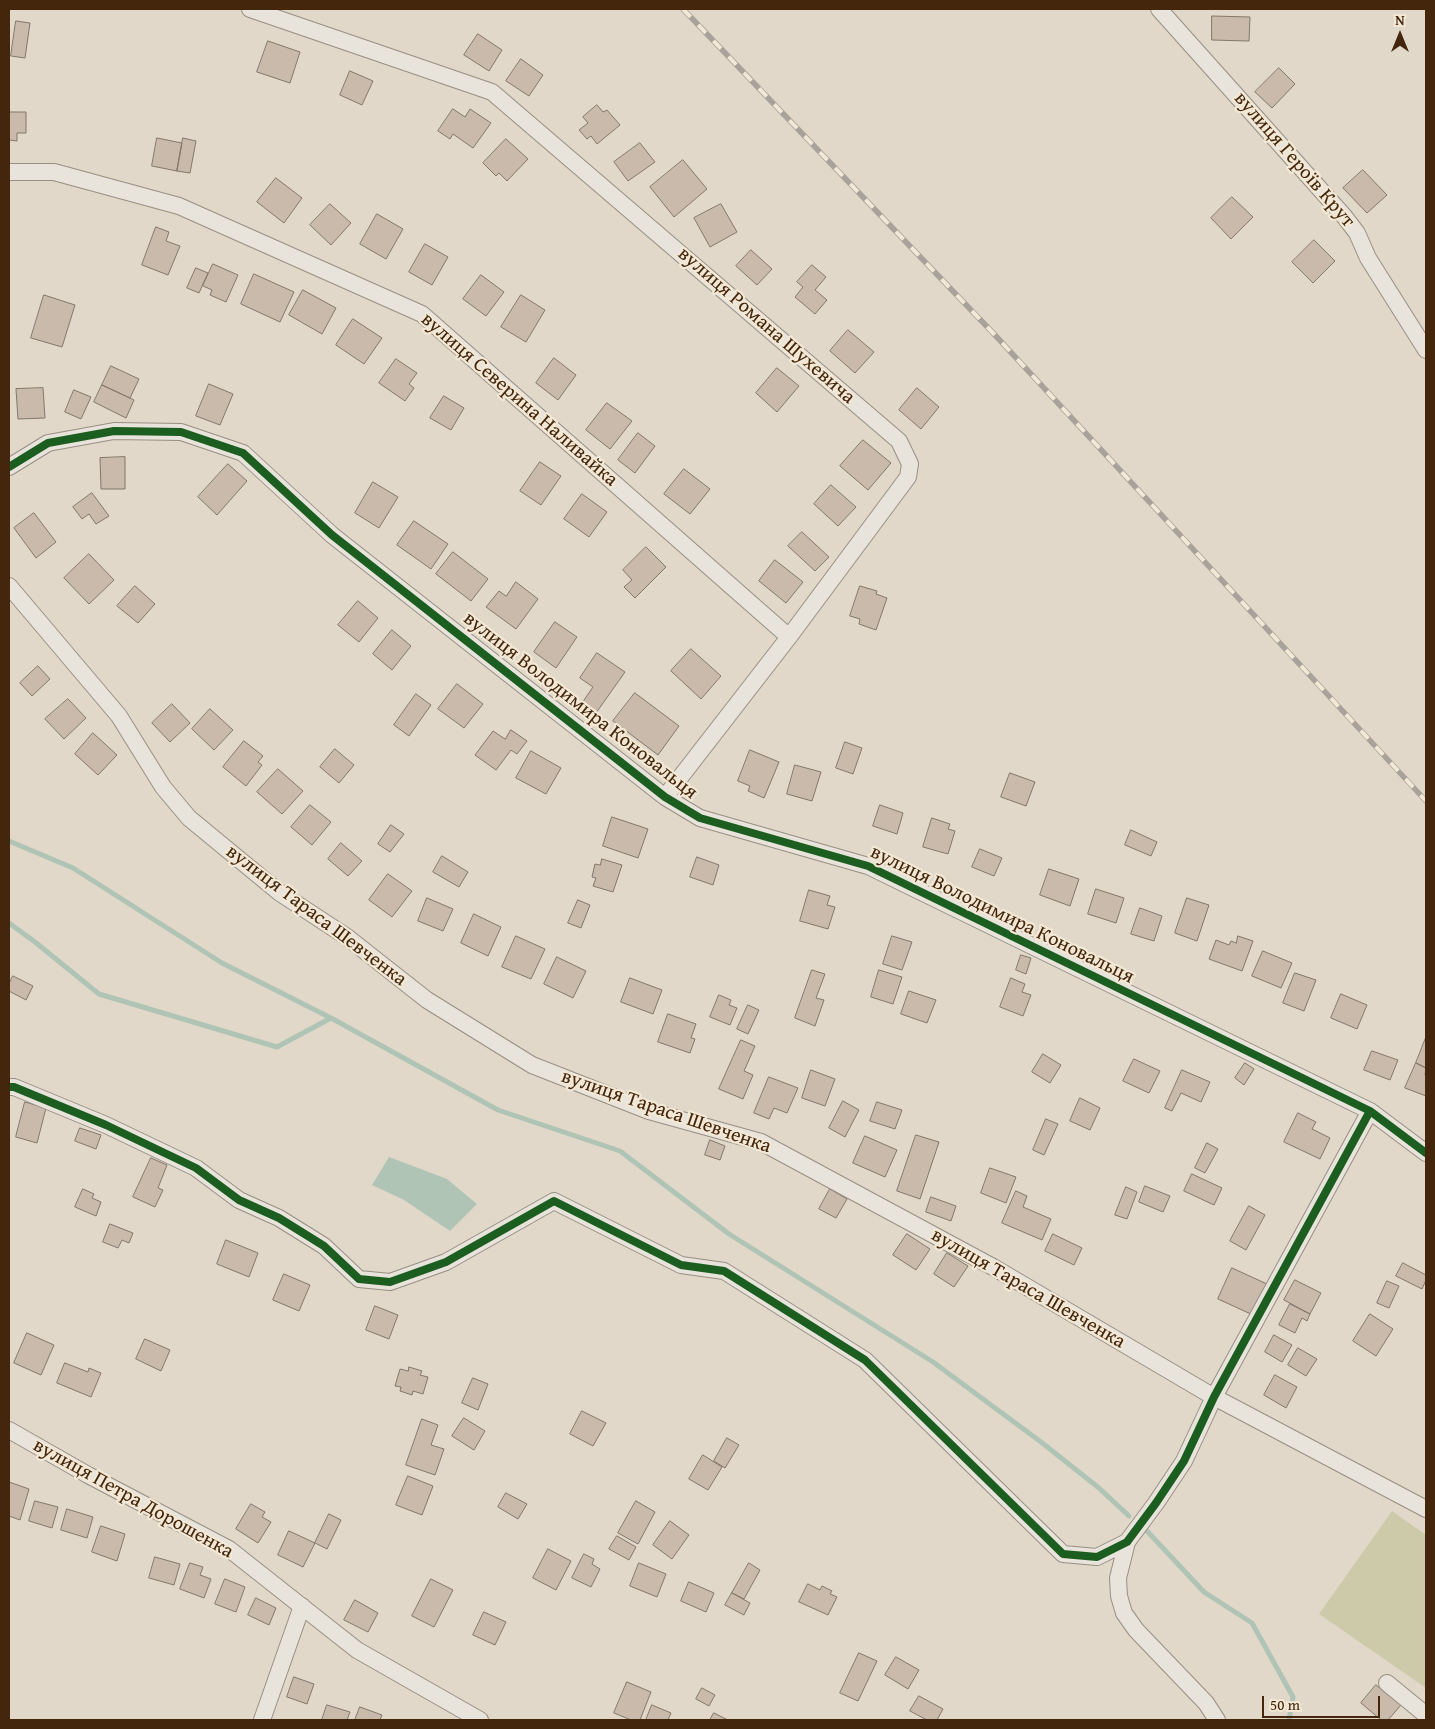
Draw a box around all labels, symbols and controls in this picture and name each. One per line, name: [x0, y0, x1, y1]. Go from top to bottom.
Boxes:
north arrow: [1375, 10, 1425, 60]
text: N: [1395, 10, 1405, 30]
street label: вулиця Героїв Крут: [1229, 87, 1359, 233]
street label: вулиця Романа Шухевича: [672, 242, 860, 410]
street label: вулиця Северина Наливайка: [416, 308, 622, 492]
street label: вулиця Володимира Коновальця: [458, 607, 702, 805]
street label: вулиця Тараса Шевченка: [221, 840, 411, 992]
street label: вулиця Володимира Коновальця: [866, 840, 1138, 990]
street label: вулиця Тараса Шевченка: [558, 1065, 774, 1159]
street label: вулиця Тараса Шевченка: [927, 1224, 1129, 1354]
street label: вулиця Петра Дорошенка: [29, 1434, 237, 1564]
scale bar: [1265, 1686, 1382, 1718]
text: 50 m: [1270, 1694, 1300, 1715]

